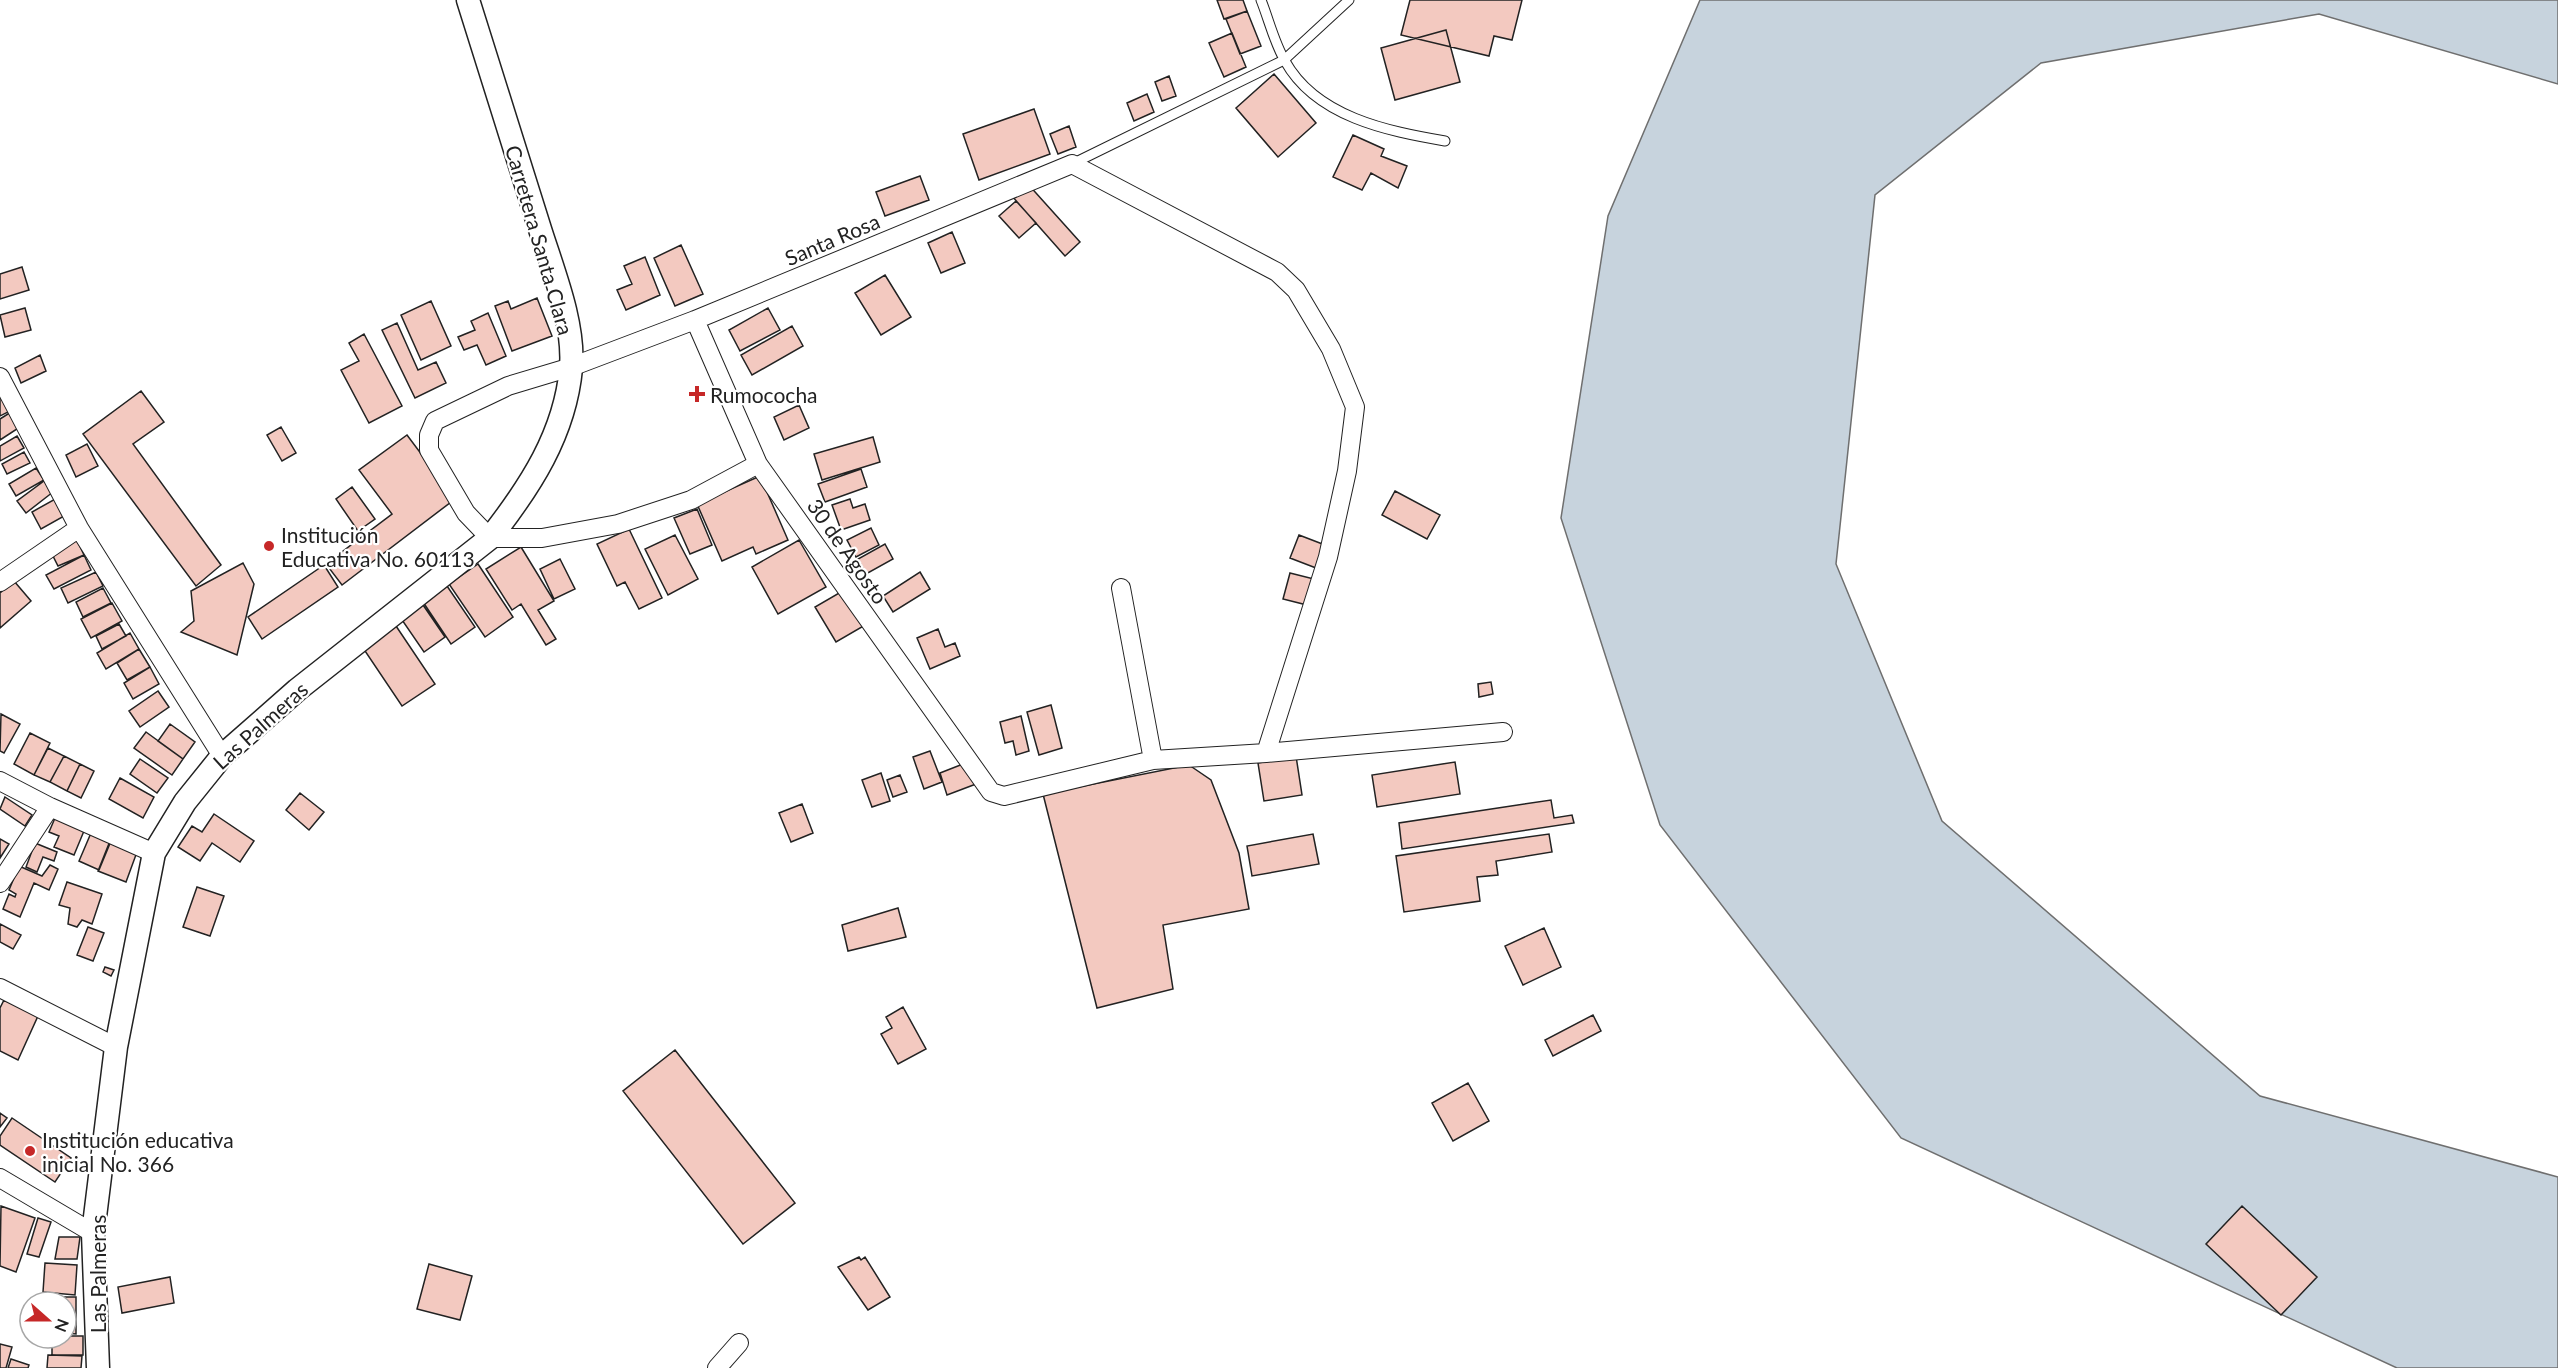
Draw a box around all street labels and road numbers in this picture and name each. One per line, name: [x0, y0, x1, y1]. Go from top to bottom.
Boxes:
street label: Carretera Santa Clara: [501, 142, 579, 338]
street label: Santa Rosa: [781, 208, 883, 270]
street label: 30 de Agosto: [803, 494, 893, 608]
street label: Las Palmeras: [208, 676, 312, 774]
street label: Las Palmeras: [85, 1215, 110, 1333]

